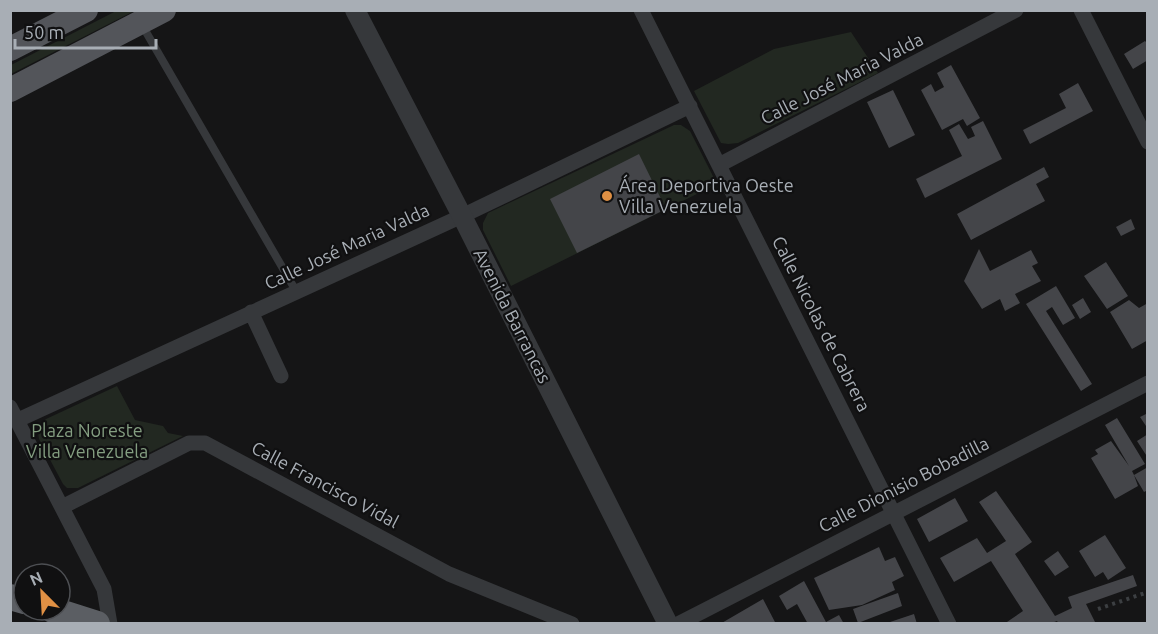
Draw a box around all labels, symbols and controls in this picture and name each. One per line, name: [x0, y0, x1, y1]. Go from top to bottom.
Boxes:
scale bar: [15, 12, 156, 50]
text: 50 m: [24, 22, 64, 42]
street label: Calle José Maria Valda: [757, 28, 926, 128]
place label: Área Deportiva Oeste Villa Venezuela: [619, 174, 794, 216]
marker: Área Deportiva Oeste Villa Venezuela: [600, 189, 614, 203]
street label: Calle José Maria Valda: [261, 199, 432, 293]
street label: Calle Nicolas de Cabrera: [769, 233, 875, 415]
street label: Avenida Barrancas: [470, 245, 555, 386]
park label: Plaza Noreste Villa Venezuela: [26, 420, 148, 461]
street label: Calle Dionisio Bobadilla: [815, 432, 992, 536]
street label: Calle Francisco Vidal: [249, 437, 403, 532]
north arrow: [12, 562, 72, 622]
text: N: [27, 568, 45, 589]

